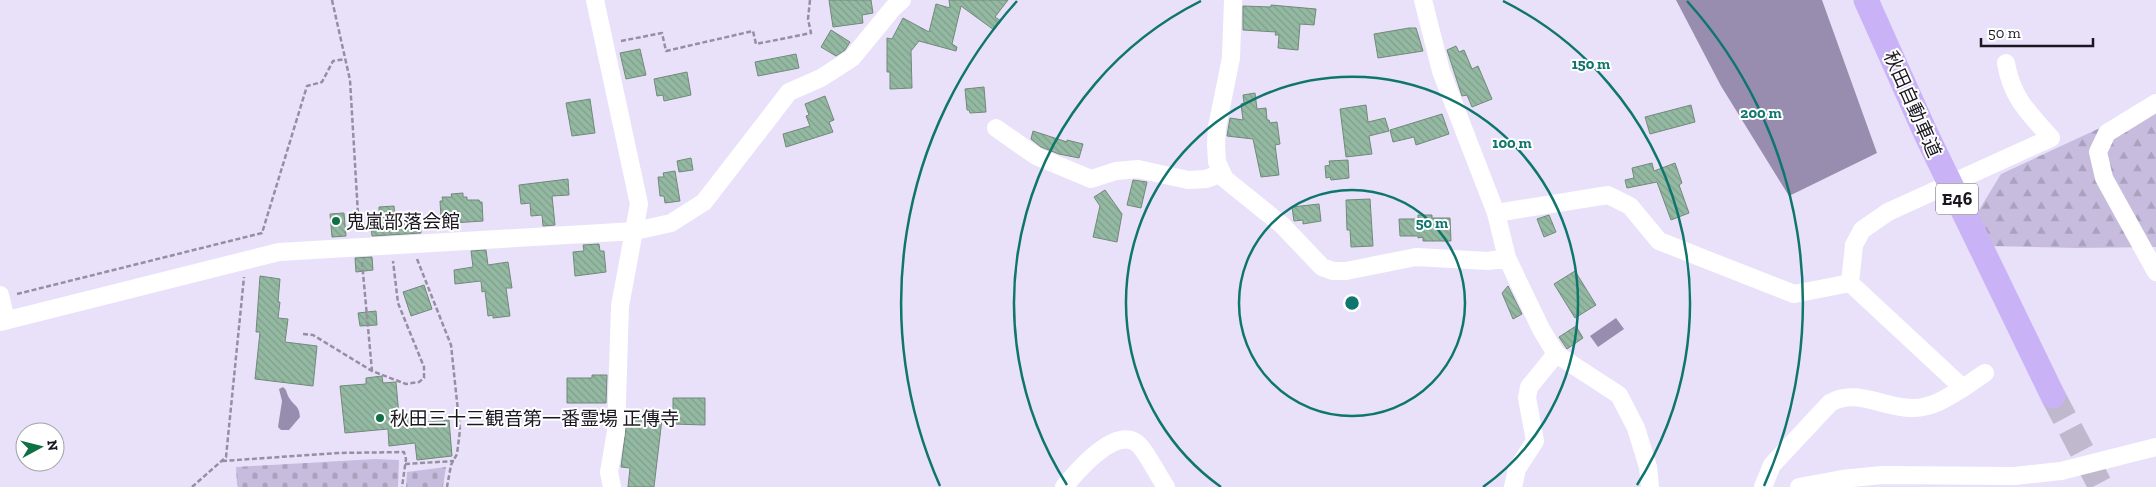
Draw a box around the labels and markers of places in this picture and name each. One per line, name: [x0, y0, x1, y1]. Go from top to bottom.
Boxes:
place label: 鬼嵐部落会館: [346, 210, 460, 233]
marker: 鬼嵐部落会館: [330, 215, 342, 227]
centre of rings: [1343, 294, 1361, 312]
place label: 秋田三十三観音第一番霊場 正傳寺: [390, 407, 679, 430]
marker: 秋田三十三観音第一番霊場 正傳寺: [374, 412, 386, 424]

